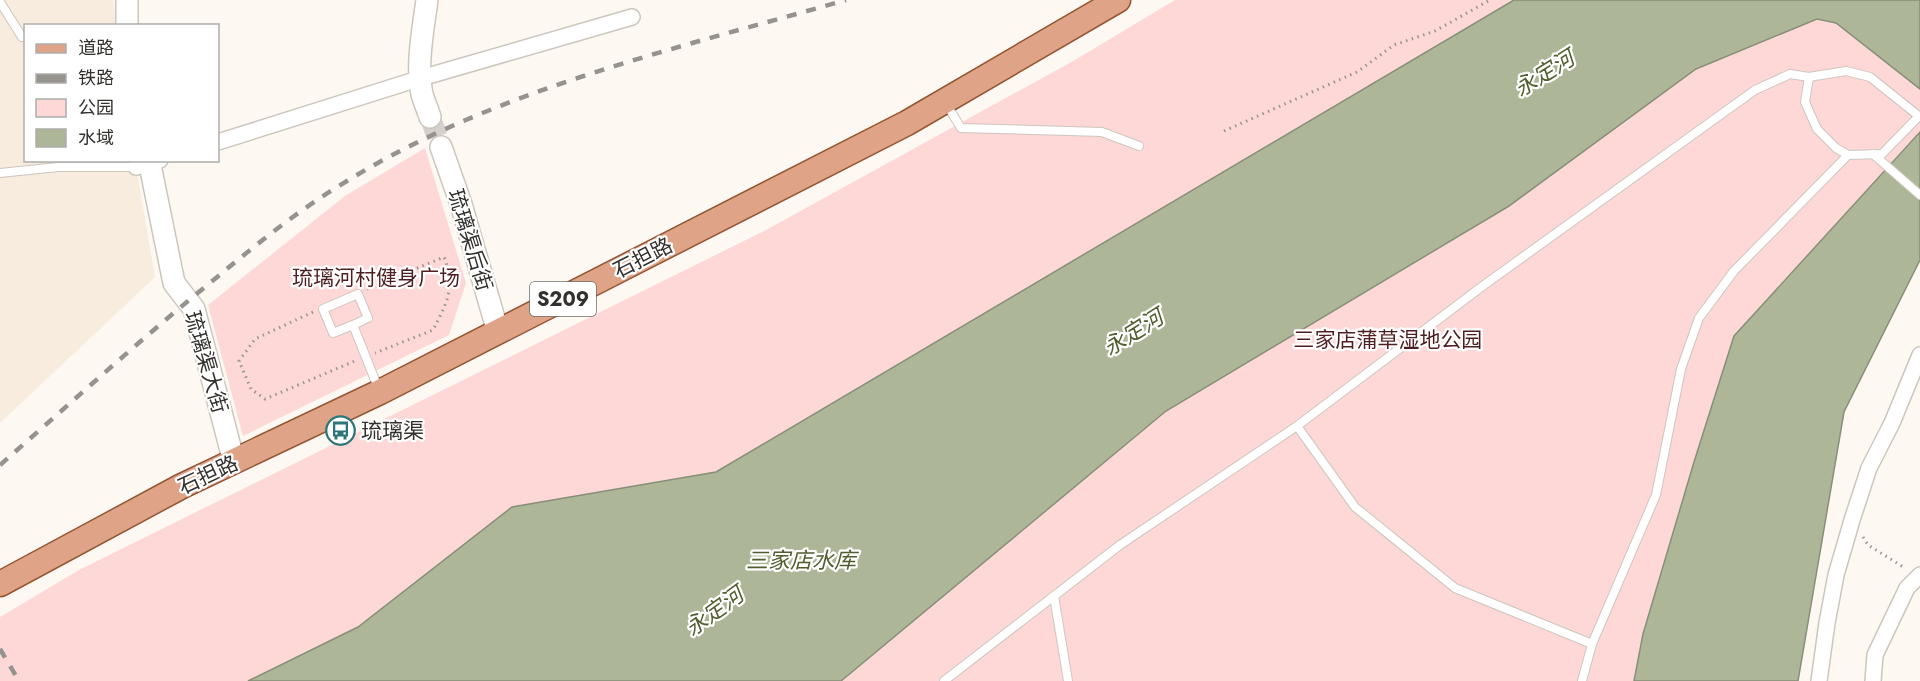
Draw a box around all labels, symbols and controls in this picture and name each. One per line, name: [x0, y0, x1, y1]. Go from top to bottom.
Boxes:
legend: [24, 24, 219, 162]
text: 道路: [78, 35, 114, 61]
water label: 永定河: [1508, 40, 1584, 104]
text: 铁路: [78, 65, 114, 91]
text: 公园: [78, 95, 114, 121]
text: 水域: [78, 125, 114, 151]
street label: 琉璃渠后街: [440, 185, 500, 295]
street label: 石担路: [608, 230, 678, 286]
park label: 琉璃河村健身广场: [292, 263, 460, 293]
road number: S209: [530, 282, 596, 316]
water label: 永定河: [1097, 299, 1173, 363]
street label: 琉璃渠大街: [177, 307, 235, 417]
park label: 三家店蒲草湿地公园: [1294, 325, 1483, 355]
bus stop icon: 琉璃渠: [324, 415, 356, 447]
place label: 琉璃渠: [361, 416, 424, 446]
street label: 石担路: [173, 448, 243, 502]
water label: 三家店水库: [746, 544, 860, 576]
water label: 永定河: [678, 576, 753, 643]

